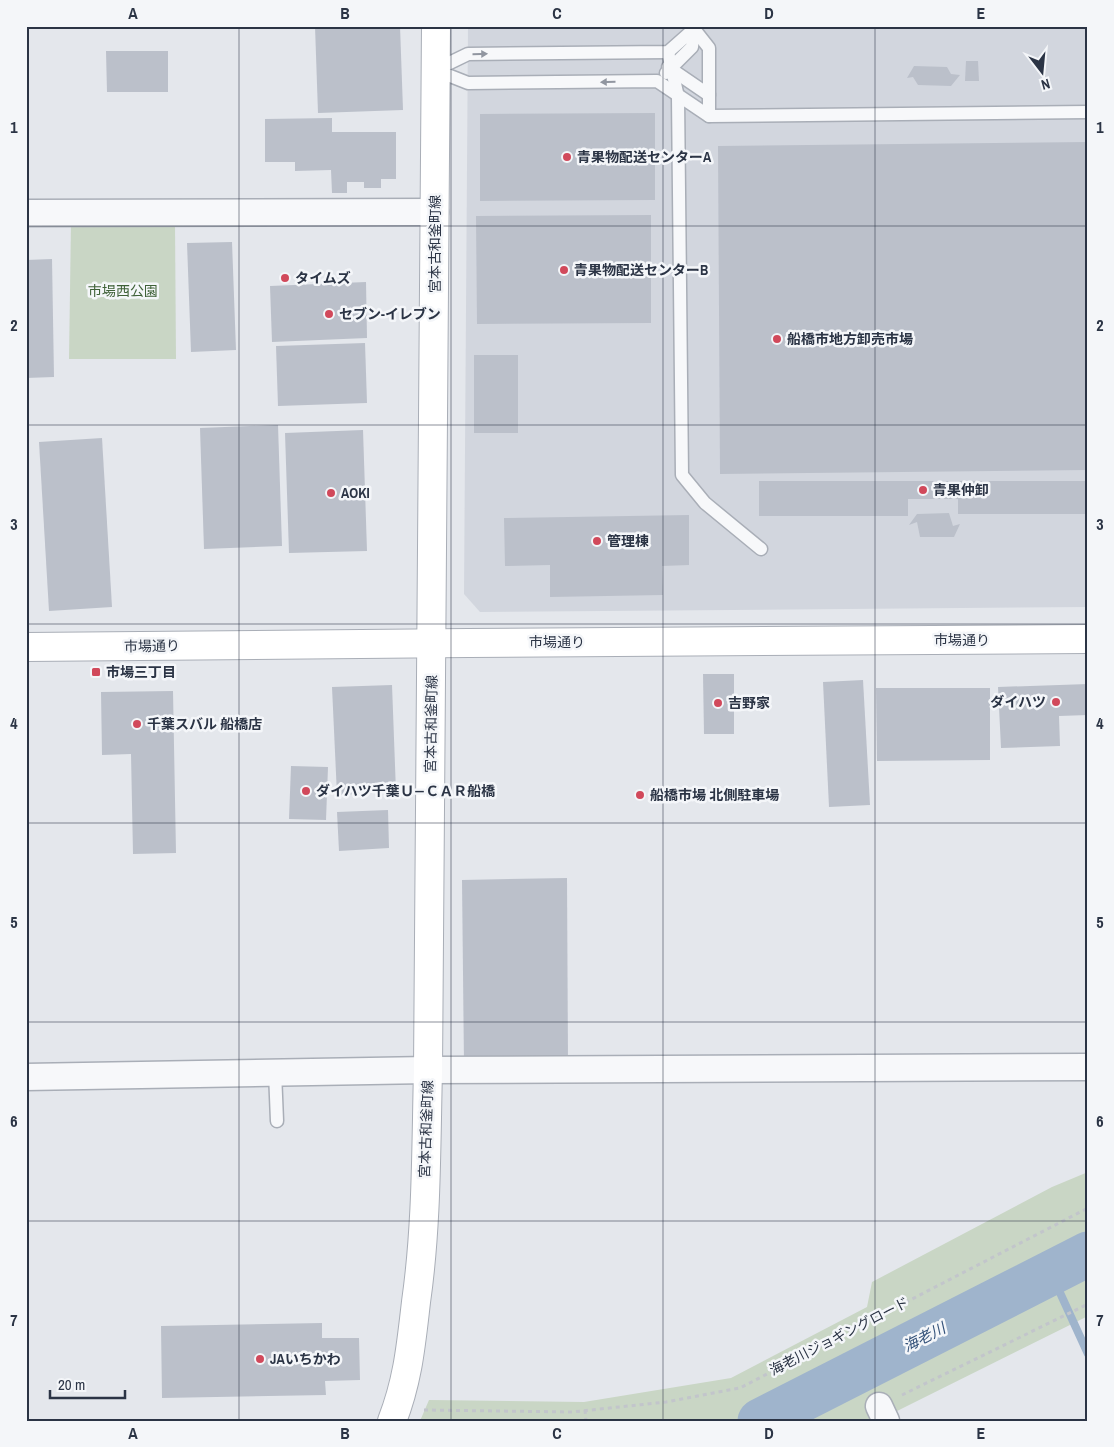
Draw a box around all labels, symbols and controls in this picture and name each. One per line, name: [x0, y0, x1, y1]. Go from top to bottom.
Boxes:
text: A: [128, 2, 138, 24]
text: B: [340, 2, 350, 24]
text: C: [552, 2, 562, 24]
text: D: [764, 2, 774, 24]
text: E: [977, 2, 986, 24]
north arrow: [1016, 48, 1066, 98]
one-way arrow: [473, 50, 489, 58]
text: N: [1039, 75, 1052, 94]
one-way arrow: [600, 78, 616, 86]
text: 1: [10, 116, 18, 138]
text: 1: [1096, 116, 1104, 138]
place label: 青果物配送センターA: [577, 148, 712, 166]
marker: 青果物配送センターA: [561, 151, 573, 163]
street label: 宮本古和釜町線: [426, 195, 444, 293]
place label: 青果物配送センターB: [574, 261, 708, 279]
marker: 青果物配送センターB: [558, 264, 570, 276]
place label: タイムズ: [295, 269, 351, 287]
marker: タイムズ: [279, 272, 291, 284]
park label: 市場西公園: [88, 282, 158, 300]
place label: セブン-イレブン: [339, 305, 441, 323]
marker: セブン-イレブン: [323, 308, 335, 320]
text: 2: [10, 314, 18, 336]
text: 2: [1096, 314, 1104, 336]
place label: 船橋市地方卸売市場: [787, 330, 913, 348]
marker: 船橋市地方卸売市場: [771, 333, 783, 345]
place label: 青果仲卸: [933, 481, 989, 499]
place label: AOKI: [341, 484, 370, 502]
marker: 青果仲卸: [917, 484, 929, 496]
marker: AOKI: [325, 487, 337, 499]
text: 3: [10, 513, 18, 535]
text: 3: [1096, 513, 1104, 535]
place label: 管理棟: [607, 532, 649, 550]
marker: 管理棟: [591, 535, 603, 547]
street label: 市場通り: [934, 631, 990, 649]
street label: 市場通り: [529, 633, 585, 651]
street label: 市場通り: [124, 637, 180, 655]
place label: 市場三丁目: [106, 663, 176, 681]
marker: 市場三丁目: [90, 666, 102, 678]
street label: 宮本古和釜町線: [421, 675, 441, 773]
place label: ダイハツ: [990, 693, 1046, 711]
place label: 吉野家: [728, 694, 770, 712]
marker: ダイハツ: [1050, 696, 1062, 708]
marker: 吉野家: [712, 697, 724, 709]
text: 4: [10, 712, 18, 734]
text: 4: [1096, 712, 1104, 734]
place label: 千葉スバル 船橋店: [147, 715, 262, 733]
marker: 千葉スバル 船橋店: [131, 718, 143, 730]
place label: ダイハツ千葉Ｕ―ＣＡＲ船橋: [316, 782, 495, 800]
marker: ダイハツ千葉Ｕ―ＣＡＲ船橋: [300, 785, 312, 797]
place label: 船橋市場 北側駐車場: [650, 786, 779, 804]
marker: 船橋市場 北側駐車場: [634, 789, 646, 801]
text: 5: [10, 911, 18, 933]
text: 5: [1096, 911, 1104, 933]
street label: 宮本古和釜町線: [415, 1080, 437, 1178]
text: 6: [10, 1110, 18, 1132]
text: 6: [1096, 1110, 1104, 1132]
street label: 海老川ジョギングロード: [766, 1293, 912, 1379]
text: 7: [10, 1309, 18, 1331]
text: 7: [1096, 1309, 1104, 1331]
water label: 海老川: [899, 1317, 951, 1357]
place label: JAいちかわ: [270, 1350, 341, 1368]
marker: JAいちかわ: [254, 1353, 266, 1365]
scale bar: [50, 1367, 125, 1399]
text: 20 m: [58, 1374, 85, 1395]
text: A: [128, 1422, 138, 1444]
text: B: [340, 1422, 350, 1444]
text: C: [552, 1422, 562, 1444]
text: D: [764, 1422, 774, 1444]
text: E: [977, 1422, 986, 1444]

